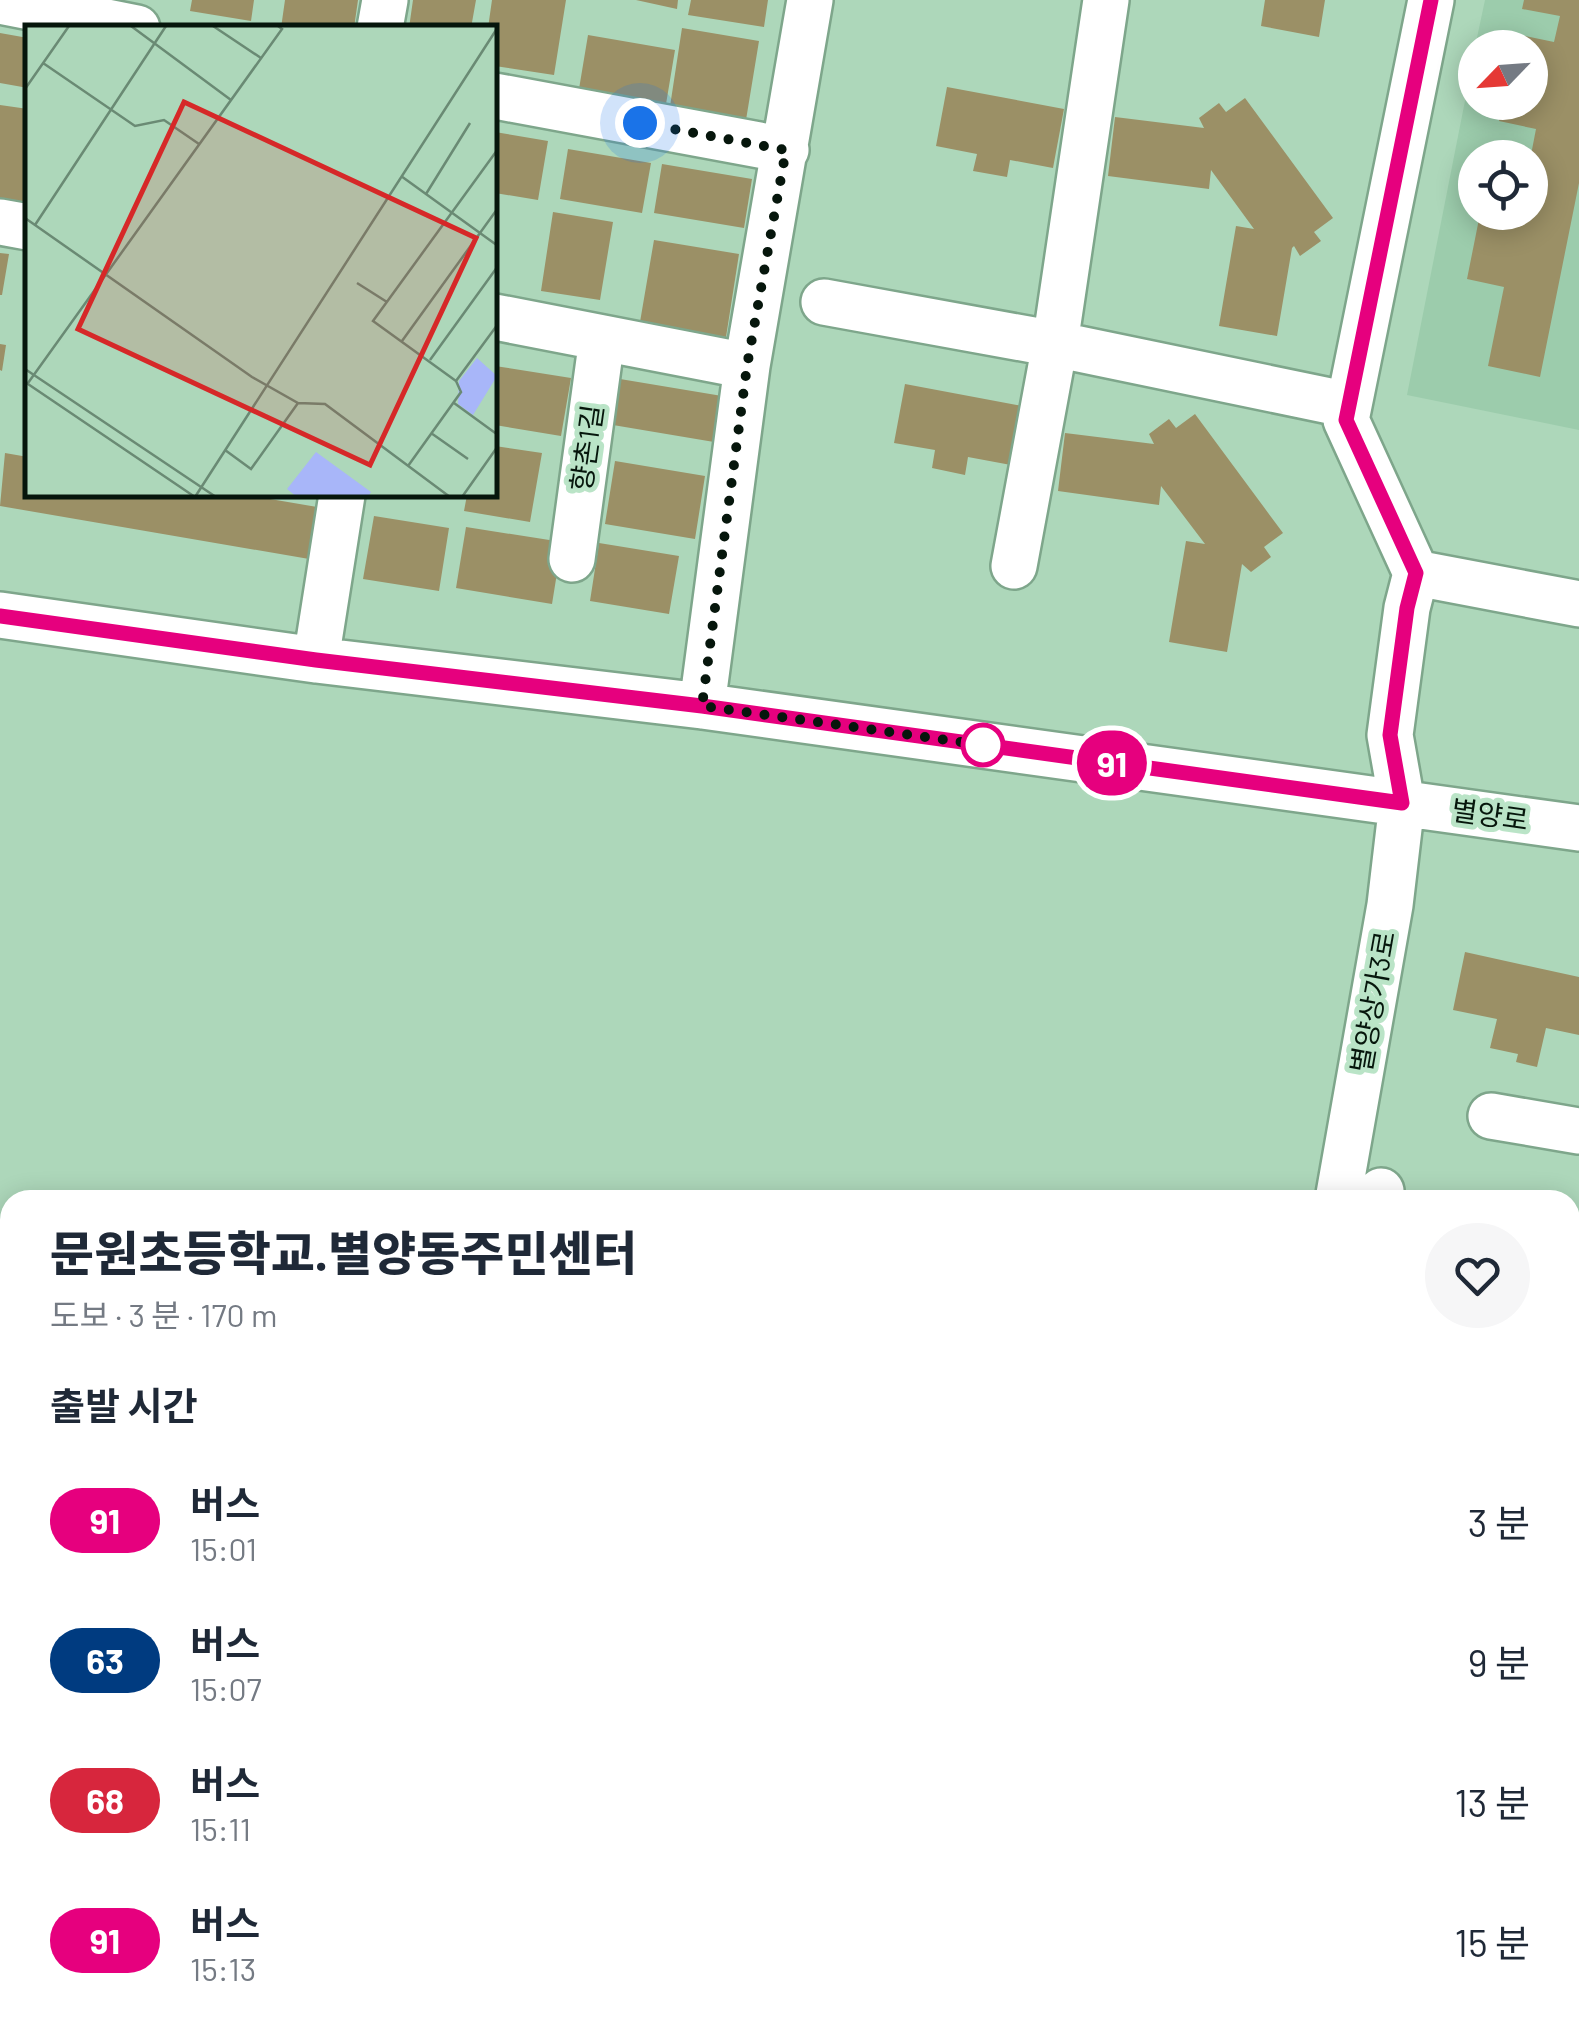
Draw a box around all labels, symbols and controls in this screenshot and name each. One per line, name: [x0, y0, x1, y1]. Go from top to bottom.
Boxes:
inset map: [25, 25, 498, 498]
north arrow: [1458, 30, 1548, 120]
map controls: [1458, 30, 1548, 230]
your location: [615, 98, 665, 148]
button: locate: [1458, 140, 1548, 230]
street label: 향촌1길: [563, 402, 609, 493]
unlabelled marker: [962, 724, 1004, 766]
line badge: 91: [1067, 730, 1157, 796]
text: 91: [1097, 742, 1127, 784]
street label: 별양로: [1450, 792, 1531, 836]
street label: 별양상가3로: [1343, 928, 1401, 1075]
text: 문원초등학교.별양동주민센터: [50, 1223, 637, 1281]
button: heart: [1425, 1223, 1530, 1328]
text: 도보 · 3 분 · 170 m: [50, 1295, 278, 1333]
text: 출발 시간: [50, 1382, 197, 1428]
text: 버스: [190, 1480, 260, 1526]
text: 91: [90, 1499, 120, 1541]
text: 3 분: [1468, 1499, 1530, 1545]
text: 15:01: [190, 1529, 257, 1567]
text: 버스: [190, 1620, 260, 1666]
text: 63: [86, 1639, 124, 1681]
text: 9 분: [1468, 1639, 1530, 1685]
text: 15:07: [190, 1669, 262, 1707]
text: 버스: [190, 1760, 260, 1806]
text: 68: [86, 1779, 124, 1821]
text: 13 분: [1455, 1779, 1530, 1825]
text: 15:11: [190, 1809, 251, 1847]
text: 버스: [190, 1900, 260, 1946]
text: 91: [90, 1919, 120, 1961]
text: 15 분: [1455, 1919, 1530, 1965]
text: 15:13: [190, 1949, 256, 1987]

